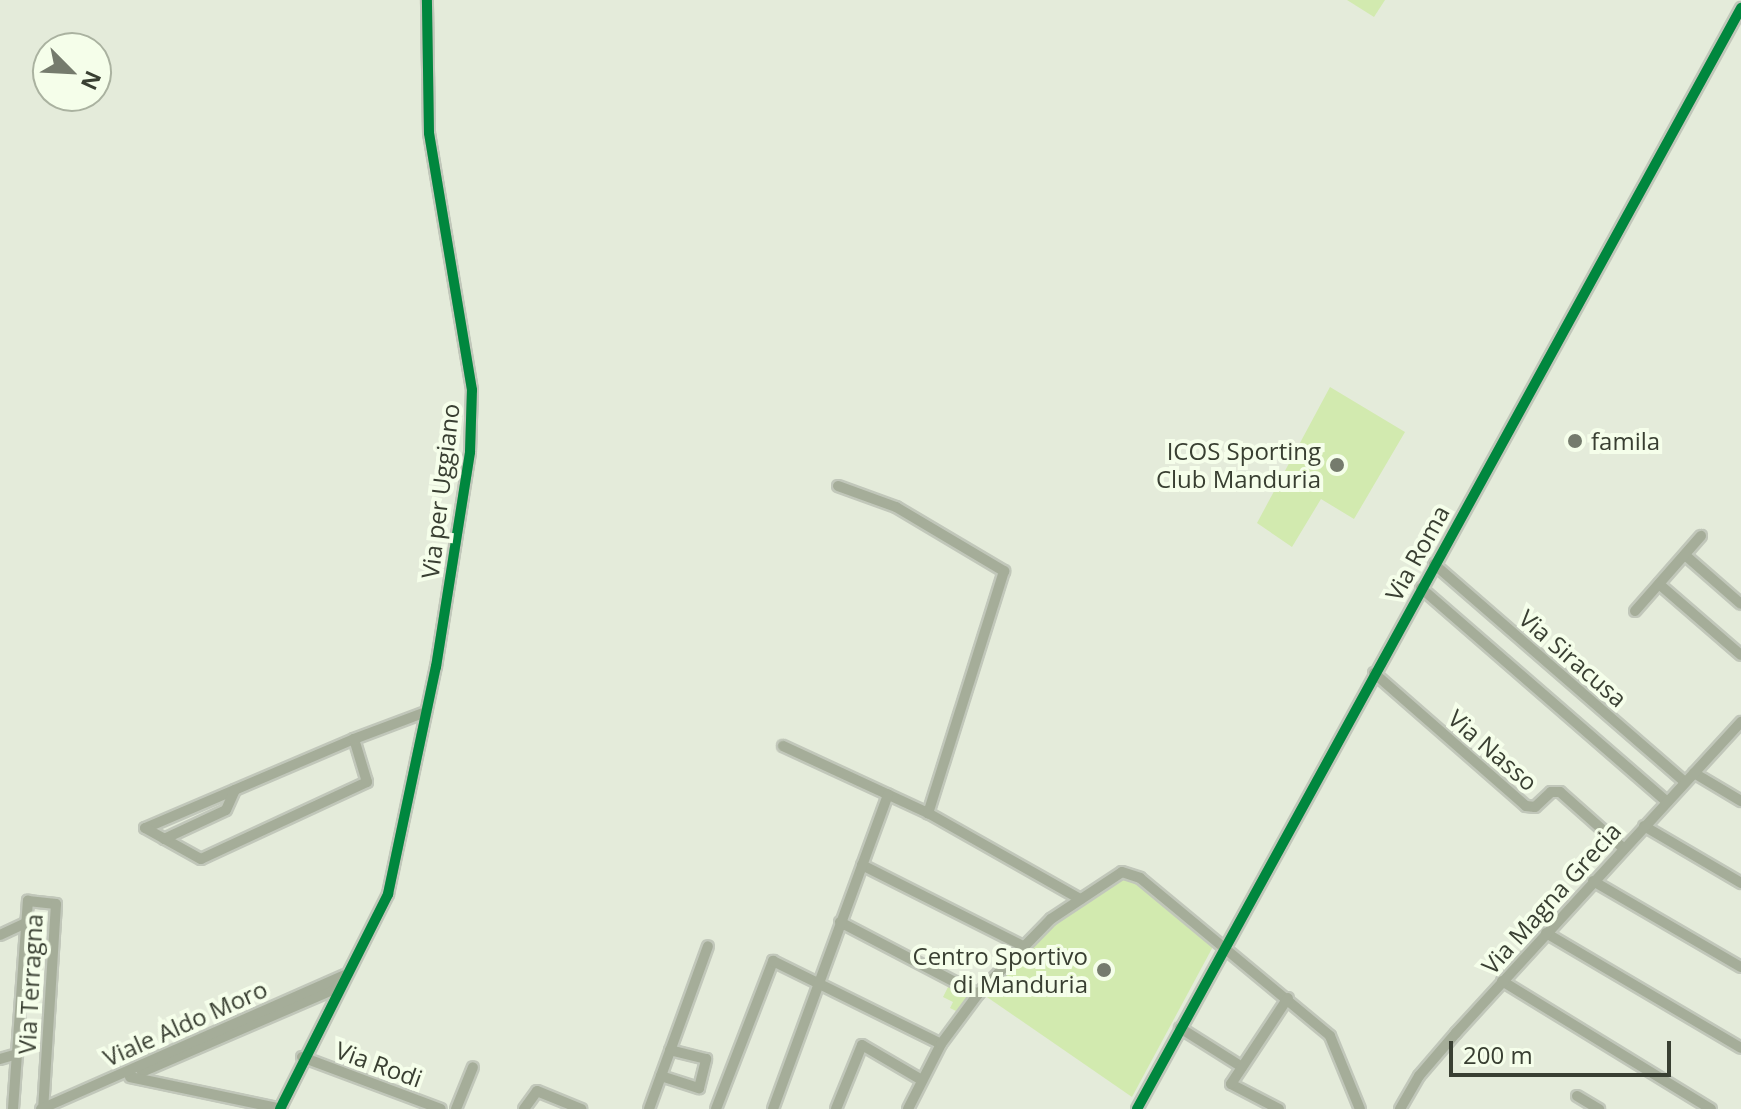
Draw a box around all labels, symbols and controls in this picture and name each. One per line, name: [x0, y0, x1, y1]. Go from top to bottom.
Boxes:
north arrow: [32, 32, 112, 112]
text: N: [75, 67, 109, 95]
street label: Via per Uggiano: [415, 402, 465, 580]
place label: famila: [1591, 427, 1660, 455]
marker: famila: [1566, 432, 1584, 450]
place label: ICOS Sporting Club Manduria: [1156, 437, 1321, 493]
marker: ICOS Sporting Club Manduria: [1328, 456, 1346, 474]
street label: Via Roma: [1379, 500, 1455, 606]
street label: Via Siracusa: [1513, 603, 1633, 713]
street label: Via Nasso: [1443, 703, 1543, 797]
street label: Via Magna Grecia: [1475, 816, 1627, 980]
street label: Via Terragna: [12, 913, 48, 1055]
place label: Centro Sportivo di Manduria: [913, 942, 1088, 998]
marker: Centro Sportivo di Manduria: [1095, 961, 1113, 979]
street label: Viale Aldo Moro: [99, 974, 271, 1072]
scale bar: [1453, 1025, 1675, 1075]
street label: Via Rodi: [332, 1035, 426, 1093]
text: 200 m: [1463, 1038, 1533, 1071]

